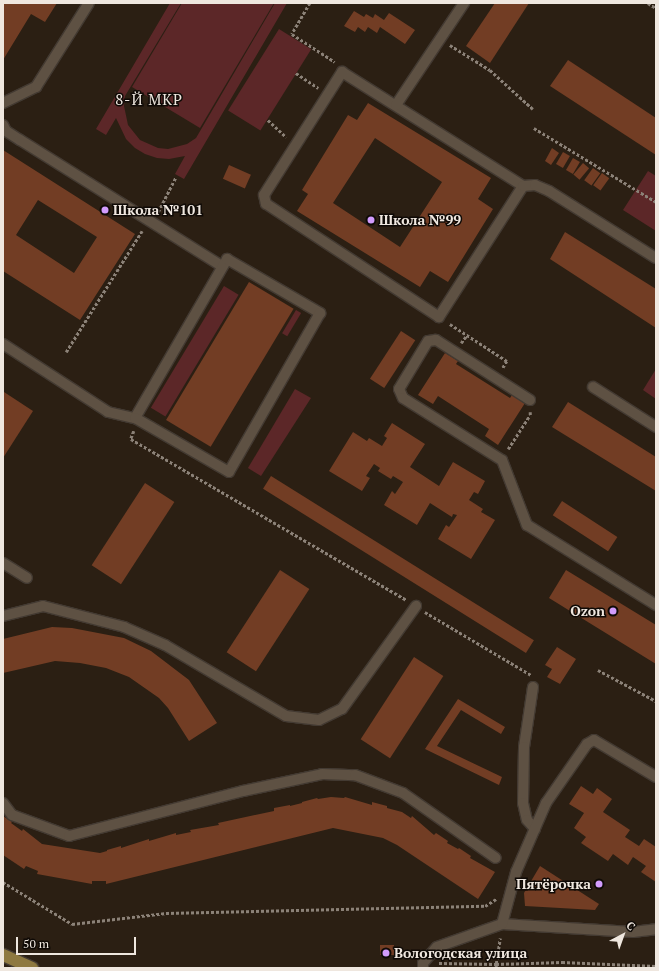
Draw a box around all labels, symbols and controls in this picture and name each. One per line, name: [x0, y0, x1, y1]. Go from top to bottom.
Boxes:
district label: 8-Й МКР: [115, 91, 183, 109]
place label: Школа №101: [113, 202, 203, 218]
marker: Школа №101: [100, 205, 110, 215]
place label: Школа №99: [379, 212, 461, 228]
marker: Школа №99: [366, 215, 376, 225]
place label: Ozon: [570, 603, 605, 619]
marker: Ozon: [608, 606, 618, 616]
place label: Пятёрочка: [516, 876, 591, 892]
marker: Пятёрочка: [594, 879, 604, 889]
north arrow: [603, 915, 643, 955]
text: С: [624, 918, 638, 934]
scale bar: [18, 929, 138, 955]
text: 50 m: [23, 936, 49, 951]
place label: Вологодская улица: [394, 945, 527, 961]
marker: Вологодская улица: [381, 948, 391, 958]

